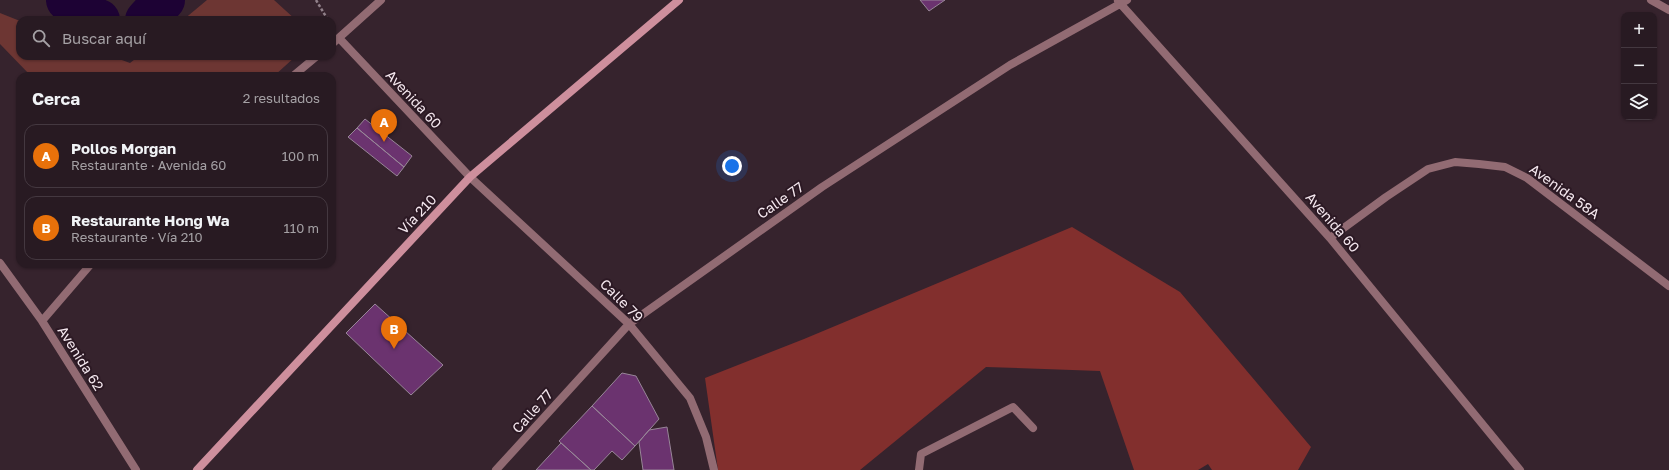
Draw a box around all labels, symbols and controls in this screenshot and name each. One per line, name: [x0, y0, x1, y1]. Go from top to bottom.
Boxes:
map controls: [1621, 12, 1657, 120]
button: +: [1621, 12, 1657, 48]
search box: [16, 16, 336, 60]
icon: search: [30, 27, 52, 49]
text: Buscar aquí: [62, 29, 146, 47]
button: −: [1621, 48, 1657, 84]
street label: Avenida 60: [383, 66, 445, 132]
button: layers: [1621, 84, 1657, 120]
text: Cerca: [32, 88, 80, 109]
text: 2 resultados: [243, 90, 320, 106]
pin: A: [371, 109, 397, 142]
text: Pollos Morgan: [71, 139, 176, 157]
text: A: [41, 148, 51, 164]
text: 100 m: [282, 148, 319, 164]
your location: [722, 156, 742, 176]
text: Restaurante · Avenida 60: [71, 157, 226, 173]
street label: Avenida 58A: [1527, 160, 1604, 223]
street label: Calle 77: [754, 178, 806, 222]
street label: Avenida 60: [1302, 189, 1364, 255]
street label: Vía 210: [394, 191, 440, 237]
text: Restaurante Hong Wa: [71, 211, 229, 229]
text: B: [41, 220, 51, 236]
text: 110 m: [284, 220, 319, 236]
text: Restaurante · Vía 210: [71, 229, 203, 245]
street label: Calle 79: [597, 275, 647, 325]
pin: B: [381, 316, 407, 349]
street label: Avenida 62: [54, 322, 108, 394]
street label: Calle 77: [508, 386, 556, 436]

